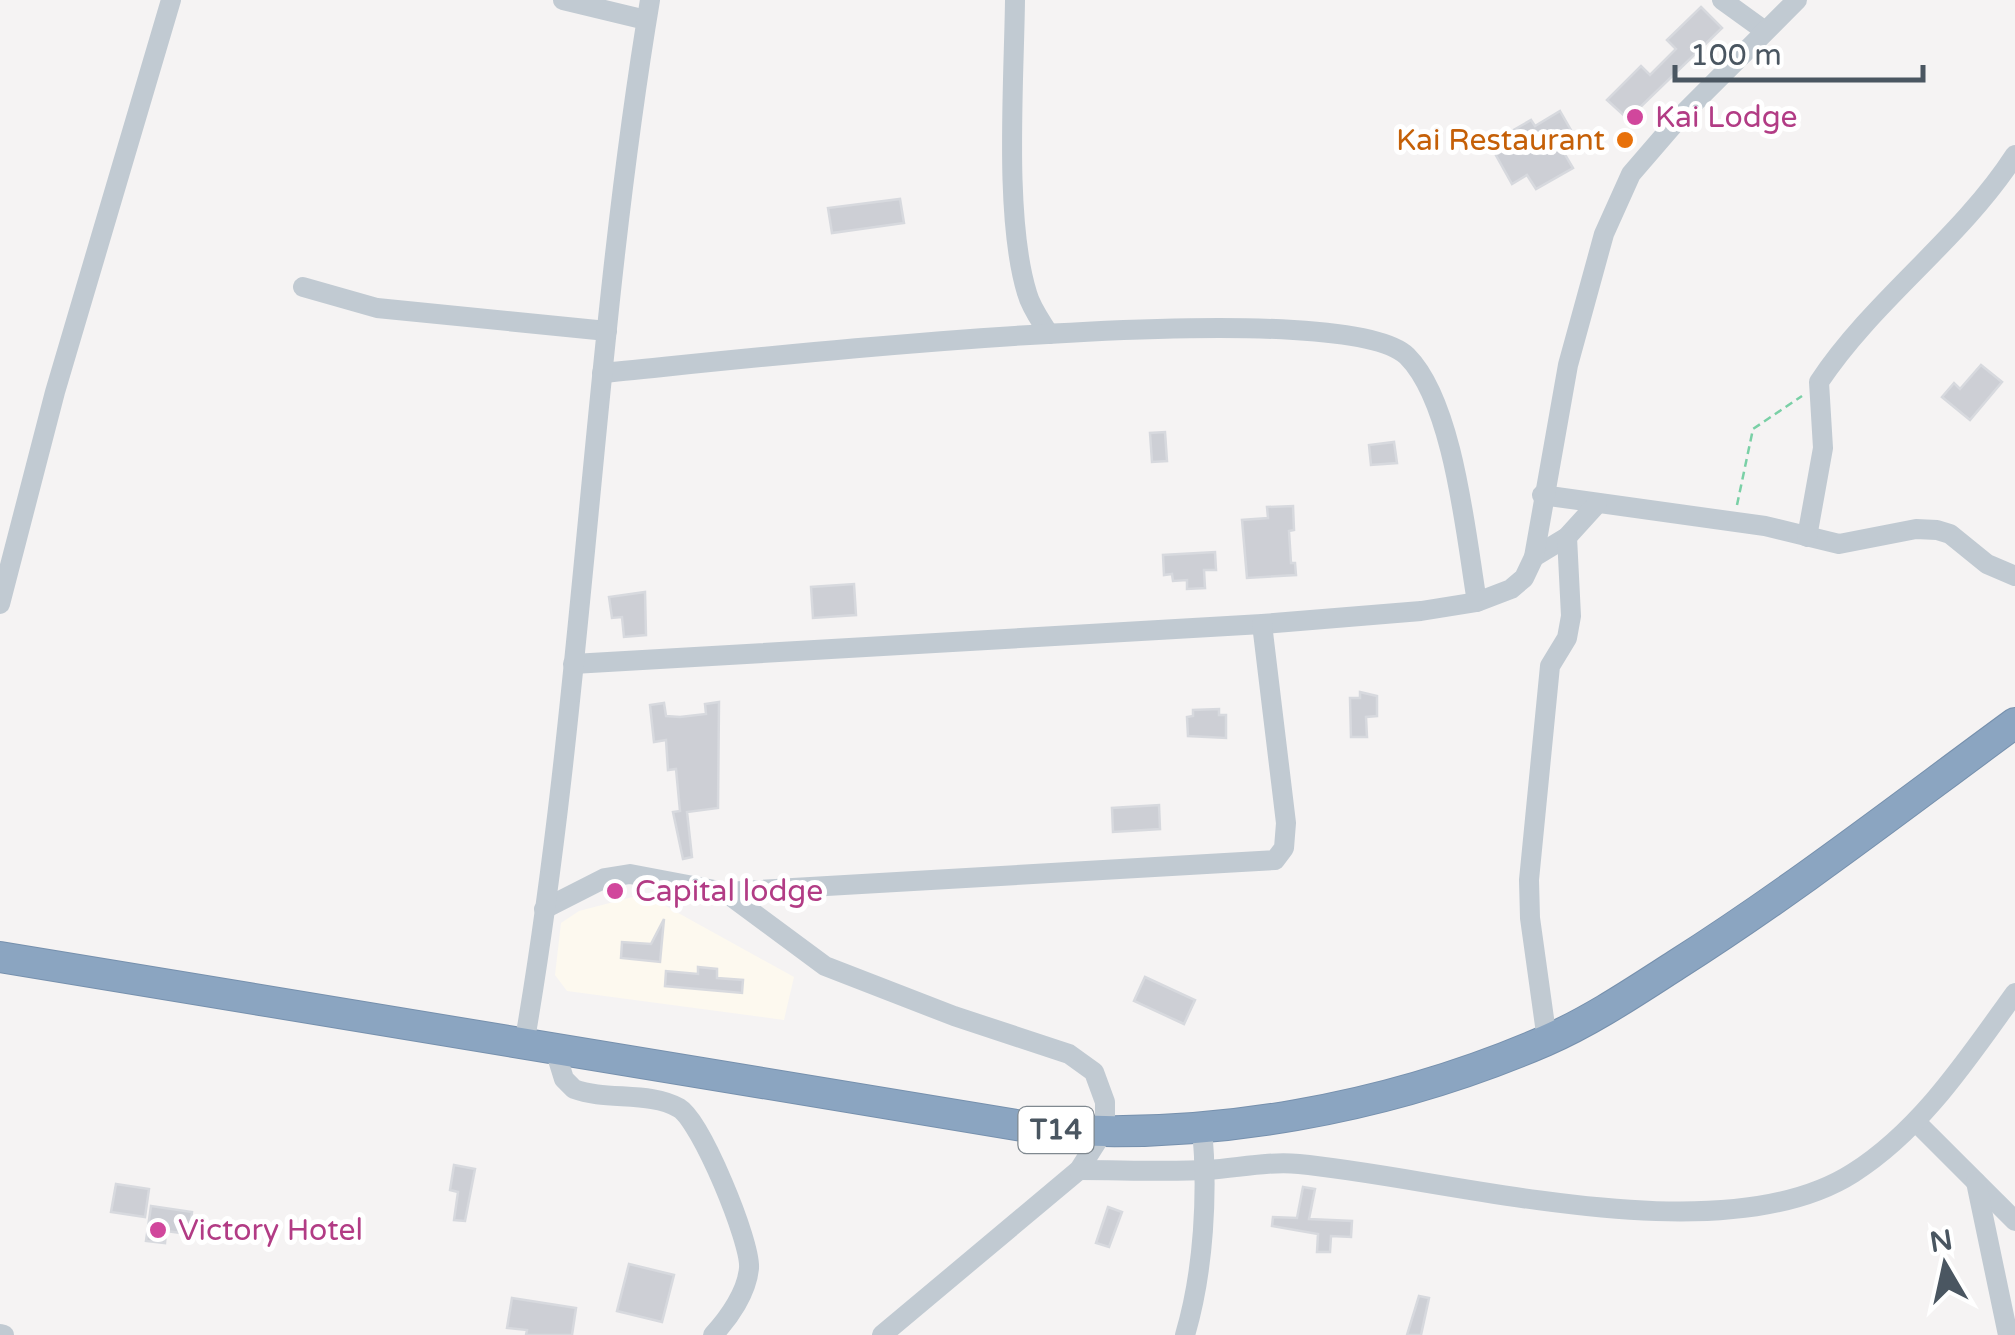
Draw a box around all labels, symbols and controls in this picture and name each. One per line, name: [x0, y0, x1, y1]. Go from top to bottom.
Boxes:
scale bar: [1675, 20, 1922, 82]
text: 100 m: [1690, 37, 1782, 74]
place label: Kai Lodge: [1655, 99, 1798, 136]
marker: Kai Lodge: [1624, 106, 1646, 128]
place label: Kai Restaurant: [1396, 122, 1605, 159]
marker: Kai Restaurant: [1614, 129, 1636, 151]
place label: Capital lodge: [635, 873, 823, 910]
marker: Capital lodge: [604, 880, 626, 902]
road number: T14: [1018, 1107, 1094, 1153]
place label: Victory Hotel: [178, 1212, 363, 1249]
north arrow: [1895, 1215, 1995, 1315]
marker: Victory Hotel: [147, 1219, 169, 1241]
text: N: [1927, 1223, 1955, 1260]

